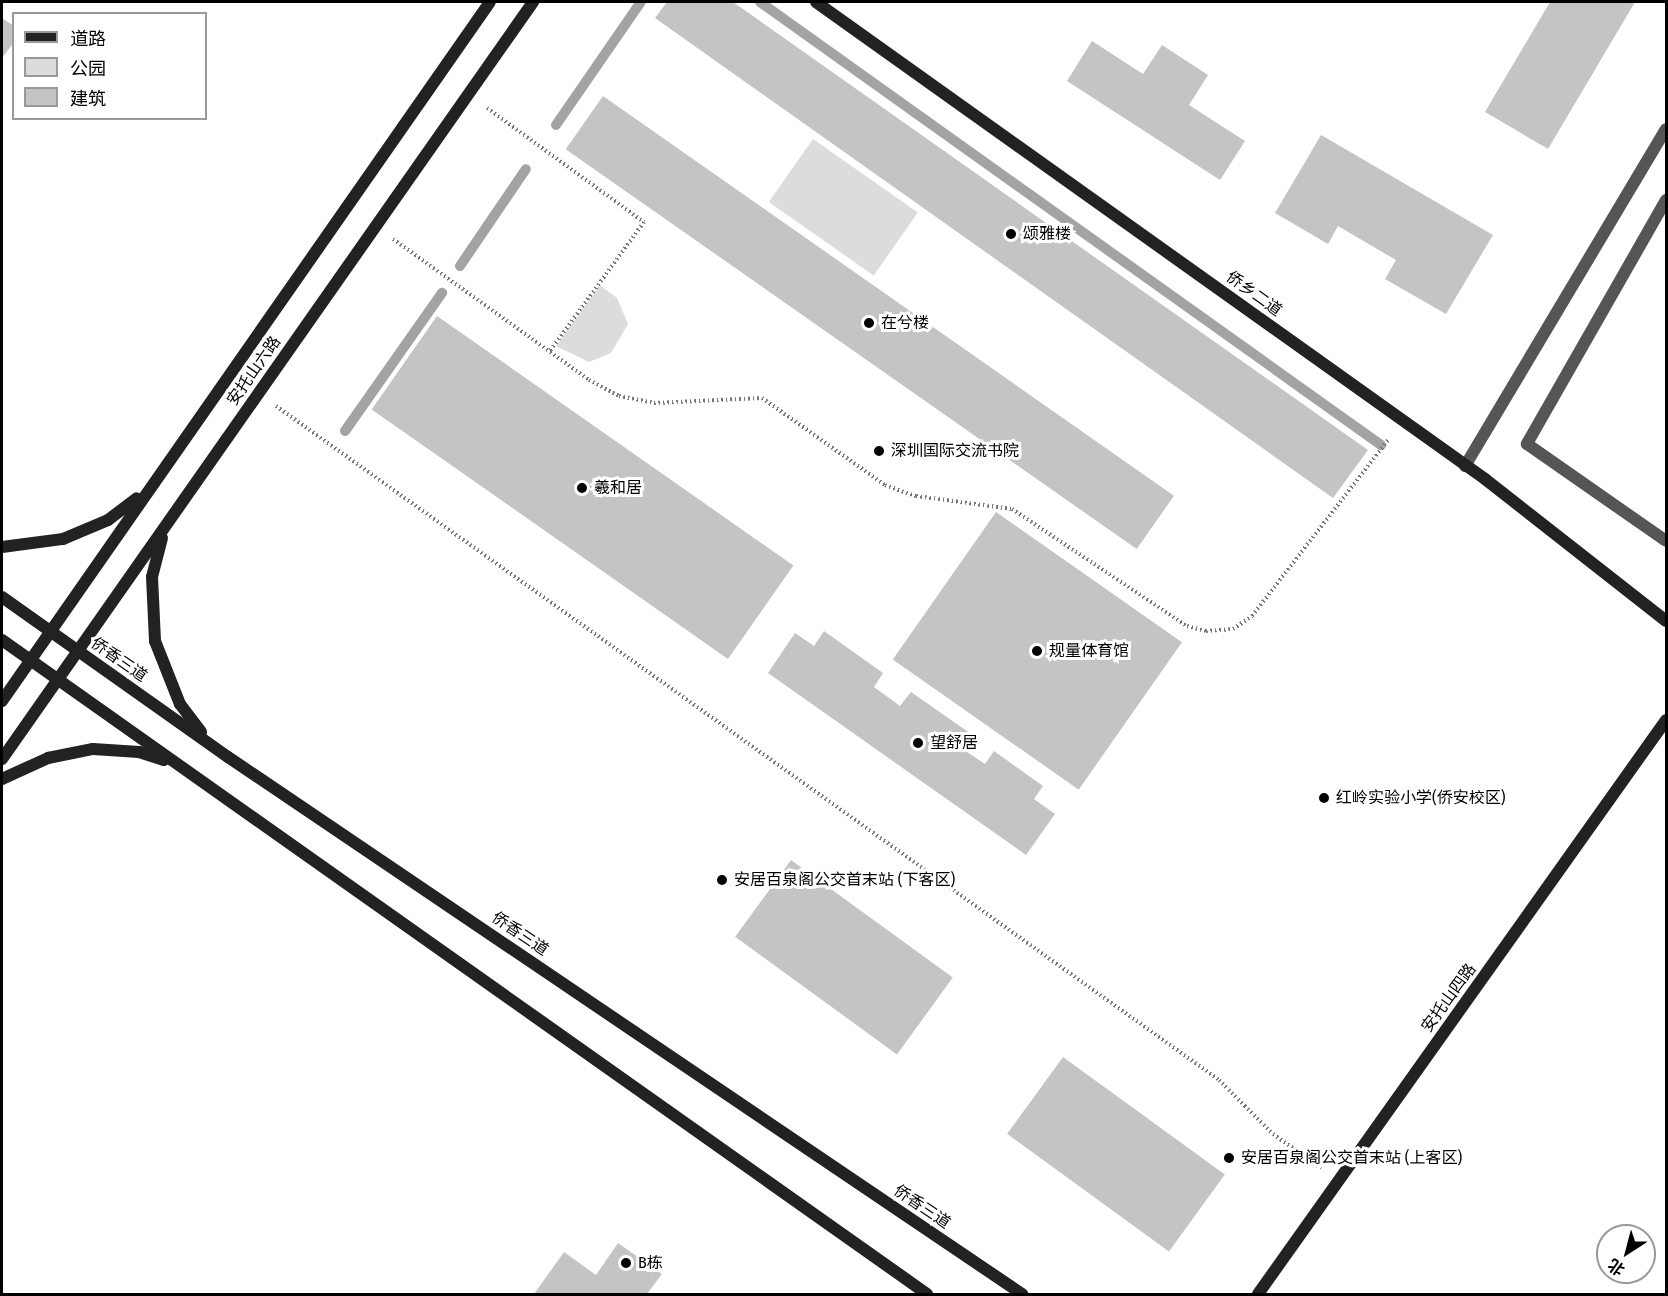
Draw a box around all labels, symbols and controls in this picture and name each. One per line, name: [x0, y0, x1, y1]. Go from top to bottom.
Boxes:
legend: [12, 12, 207, 120]
text: 道路: [70, 28, 106, 50]
text: 公园: [70, 58, 106, 80]
text: 建筑: [70, 88, 106, 110]
place label: 颂雅楼: [1023, 224, 1071, 244]
marker: 颂雅楼: [1004, 227, 1018, 241]
street label: 侨乡二道: [1222, 267, 1286, 321]
place label: 在兮楼: [881, 313, 929, 333]
marker: 在兮楼: [862, 316, 876, 330]
street label: 安托山六路: [223, 333, 285, 409]
place label: 深圳国际交流书院: [891, 441, 1019, 461]
marker: 深圳国际交流书院: [872, 444, 886, 458]
place label: 羲和居: [594, 478, 642, 498]
marker: 羲和居: [575, 481, 589, 495]
street label: 侨香三道: [87, 634, 151, 686]
place label: 规量体育馆: [1049, 641, 1129, 661]
marker: 规量体育馆: [1030, 644, 1044, 658]
place label: 望舒居: [930, 733, 978, 753]
marker: 望舒居: [911, 736, 925, 750]
place label: 红岭实验小学(侨安校区): [1336, 788, 1505, 808]
marker: 红岭实验小学(侨安校区): [1317, 791, 1331, 805]
place label: 安居百泉阁公交首末站 (下客区): [734, 870, 955, 890]
marker: 安居百泉阁公交首末站 (下客区): [715, 873, 729, 887]
street label: 侨香三道: [488, 908, 552, 960]
street label: 安托山四路: [1418, 960, 1480, 1036]
place label: 安居百泉阁公交首末站 (上客区): [1241, 1148, 1462, 1168]
marker: 安居百泉阁公交首末站 (上客区): [1222, 1151, 1236, 1165]
street label: 侨香三道: [890, 1181, 954, 1233]
north arrow: [1596, 1224, 1656, 1284]
place label: B栋: [638, 1253, 663, 1273]
text: 北: [1604, 1255, 1628, 1280]
marker: B栋: [619, 1256, 633, 1270]

